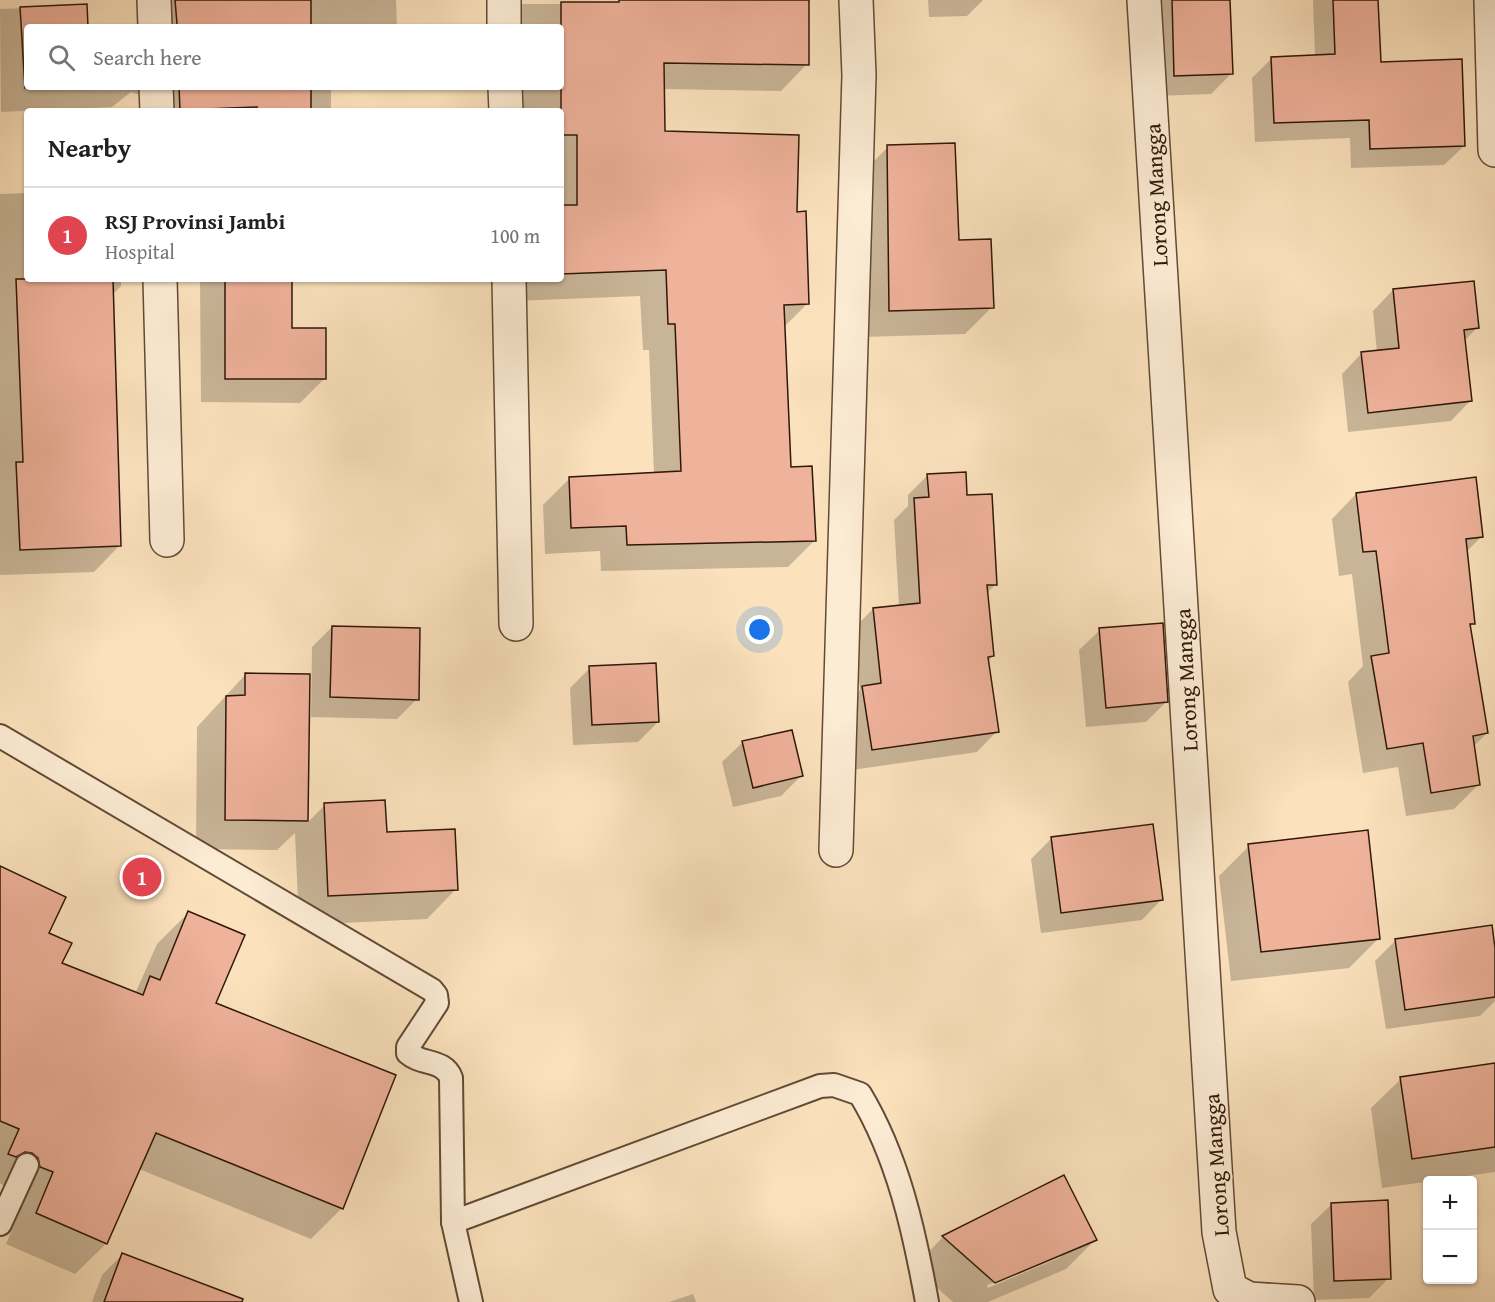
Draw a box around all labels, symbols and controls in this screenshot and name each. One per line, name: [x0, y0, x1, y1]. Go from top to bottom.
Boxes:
search box: [24, 24, 564, 90]
icon: search: [45, 41, 78, 74]
text: Search here: [93, 41, 202, 73]
street label: Lorong Mangga: [1136, 122, 1176, 267]
text: Nearby: [48, 128, 131, 167]
text: RSJ Provinsi Jambi: [105, 205, 285, 237]
text: 1: [62, 221, 73, 250]
text: 100 m: [490, 221, 540, 250]
text: Hospital: [105, 237, 175, 266]
street label: Lorong Mangga: [1166, 607, 1206, 752]
your location: [745, 615, 774, 644]
pin: 1: [122, 854, 162, 900]
street label: Lorong Mangga: [1195, 1092, 1237, 1238]
map controls: [1423, 1176, 1477, 1284]
button: +: [1423, 1176, 1477, 1230]
button: −: [1423, 1230, 1477, 1284]

